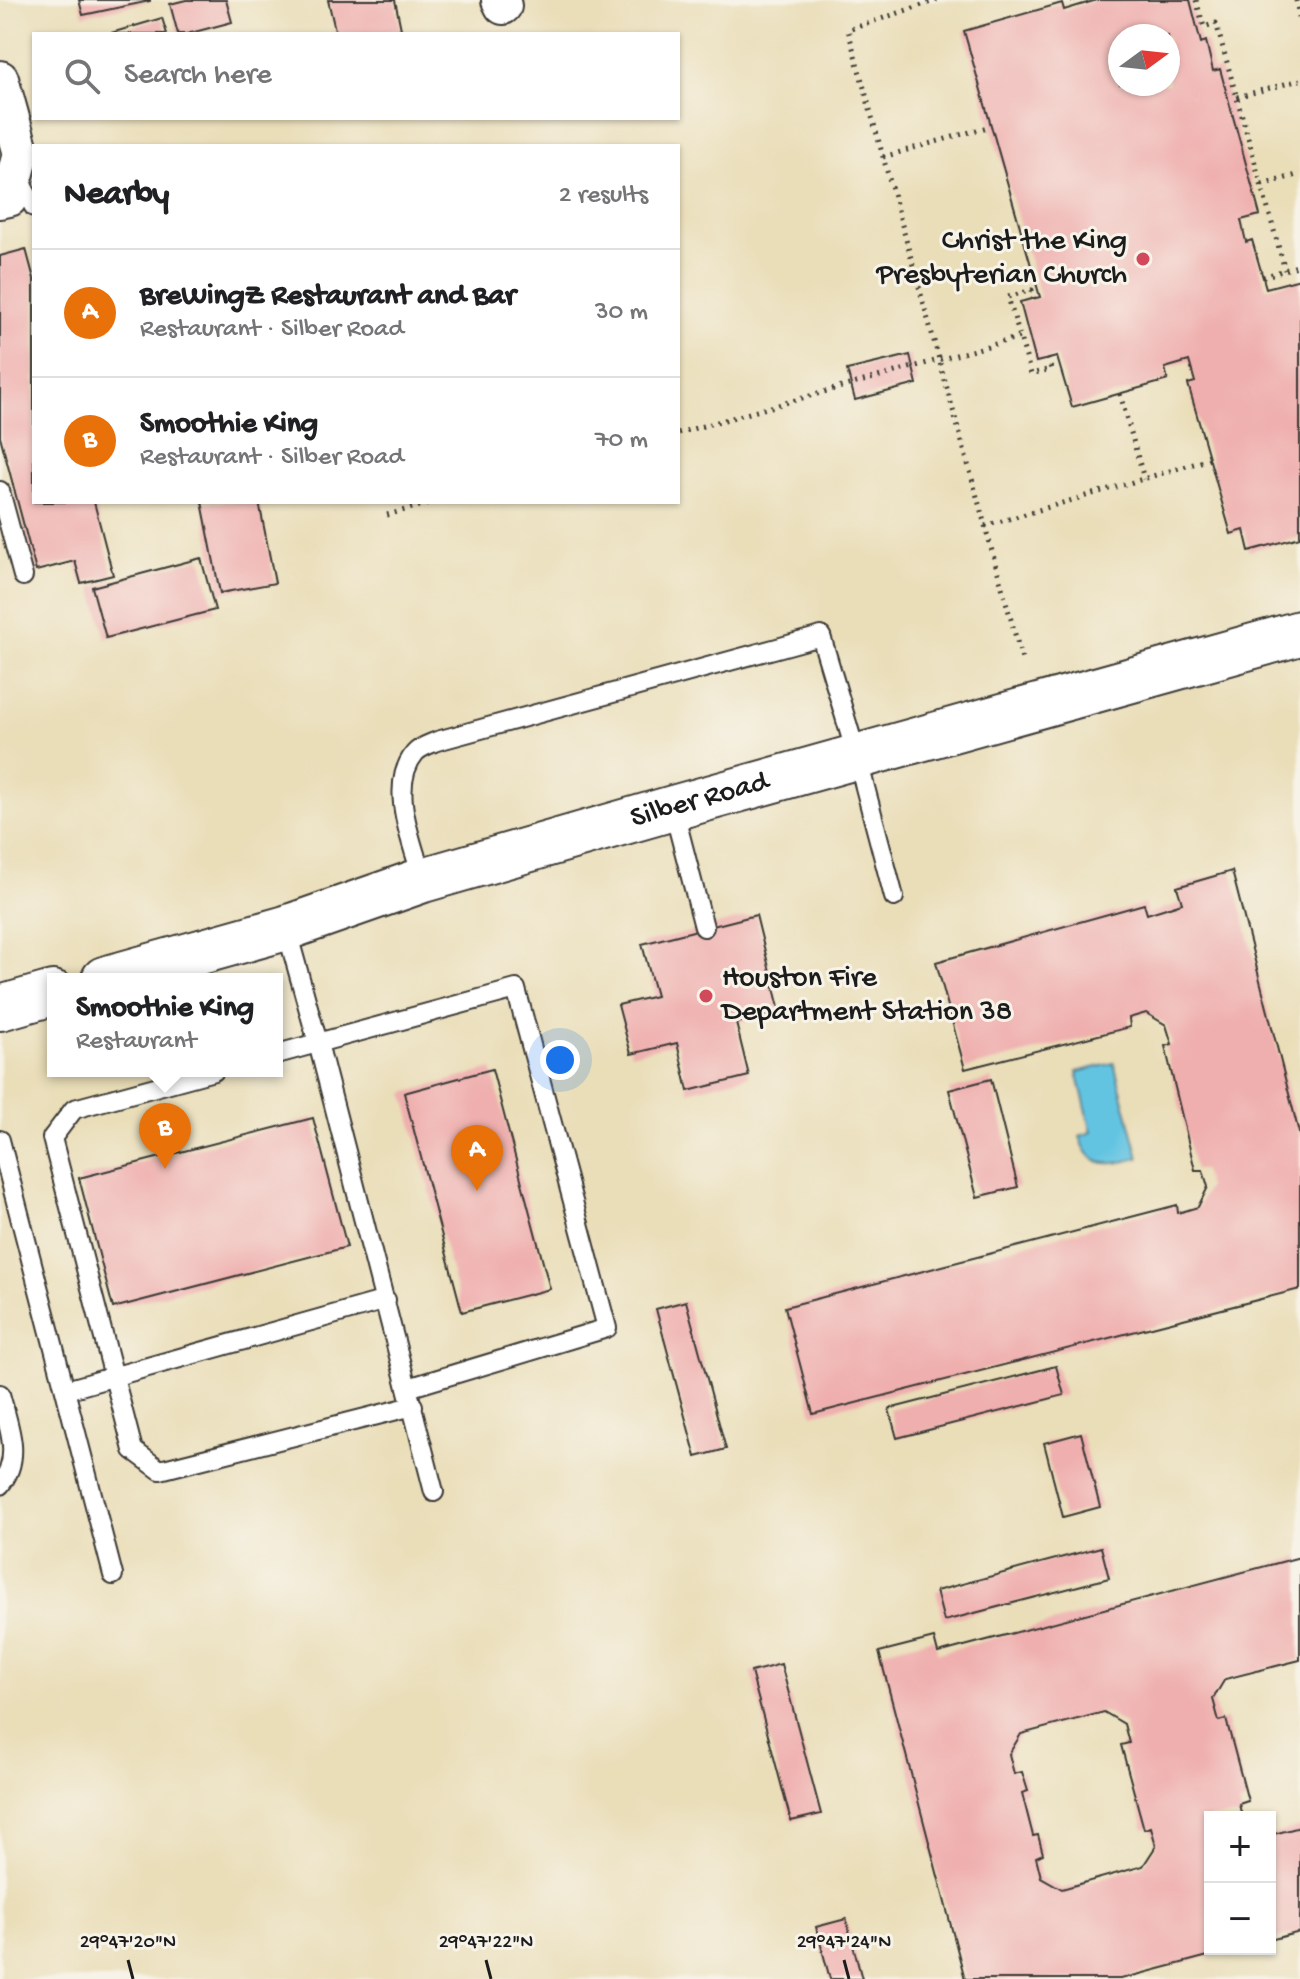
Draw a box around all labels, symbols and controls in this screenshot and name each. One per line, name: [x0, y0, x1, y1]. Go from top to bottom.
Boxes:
north arrow: [1108, 24, 1180, 96]
search box: [32, 32, 680, 120]
icon: search: [60, 54, 104, 98]
text: Search here: [124, 59, 272, 94]
text: Nearby: [64, 176, 169, 216]
text: 2 results: [559, 181, 648, 212]
place label: Christ the King Presbyterian Church: [875, 225, 1127, 294]
marker: Christ the King Presbyterian Church: [1134, 250, 1152, 268]
text: BreWingZ Restaurant and Bar: [140, 280, 516, 315]
text: A: [82, 298, 98, 329]
text: 30 m: [595, 298, 648, 329]
text: Restaurant · Silber Road: [140, 315, 404, 346]
text: Smoothie King: [140, 408, 318, 443]
text: B: [83, 426, 97, 457]
text: 70 m: [595, 426, 648, 457]
text: Restaurant · Silber Road: [140, 443, 404, 474]
street label: Silber Road: [627, 764, 775, 837]
place label: Houston Fire Department Station 38: [720, 962, 1012, 1031]
popup: [47, 973, 283, 1077]
marker: Houston Fire Department Station 38: [697, 987, 715, 1005]
text: Smoothie King: [76, 992, 254, 1027]
text: Restaurant: [76, 1027, 196, 1058]
your location: [540, 1040, 580, 1080]
pin: B: [139, 1103, 191, 1169]
pin: A: [451, 1125, 503, 1191]
map controls: [1204, 1811, 1276, 1955]
button: +: [1204, 1811, 1276, 1883]
button: −: [1204, 1883, 1276, 1955]
text: 29°47'20"N: [80, 1932, 176, 1955]
text: 29°47'22"N: [439, 1932, 533, 1955]
text: 29°47'24"N: [797, 1932, 891, 1955]

